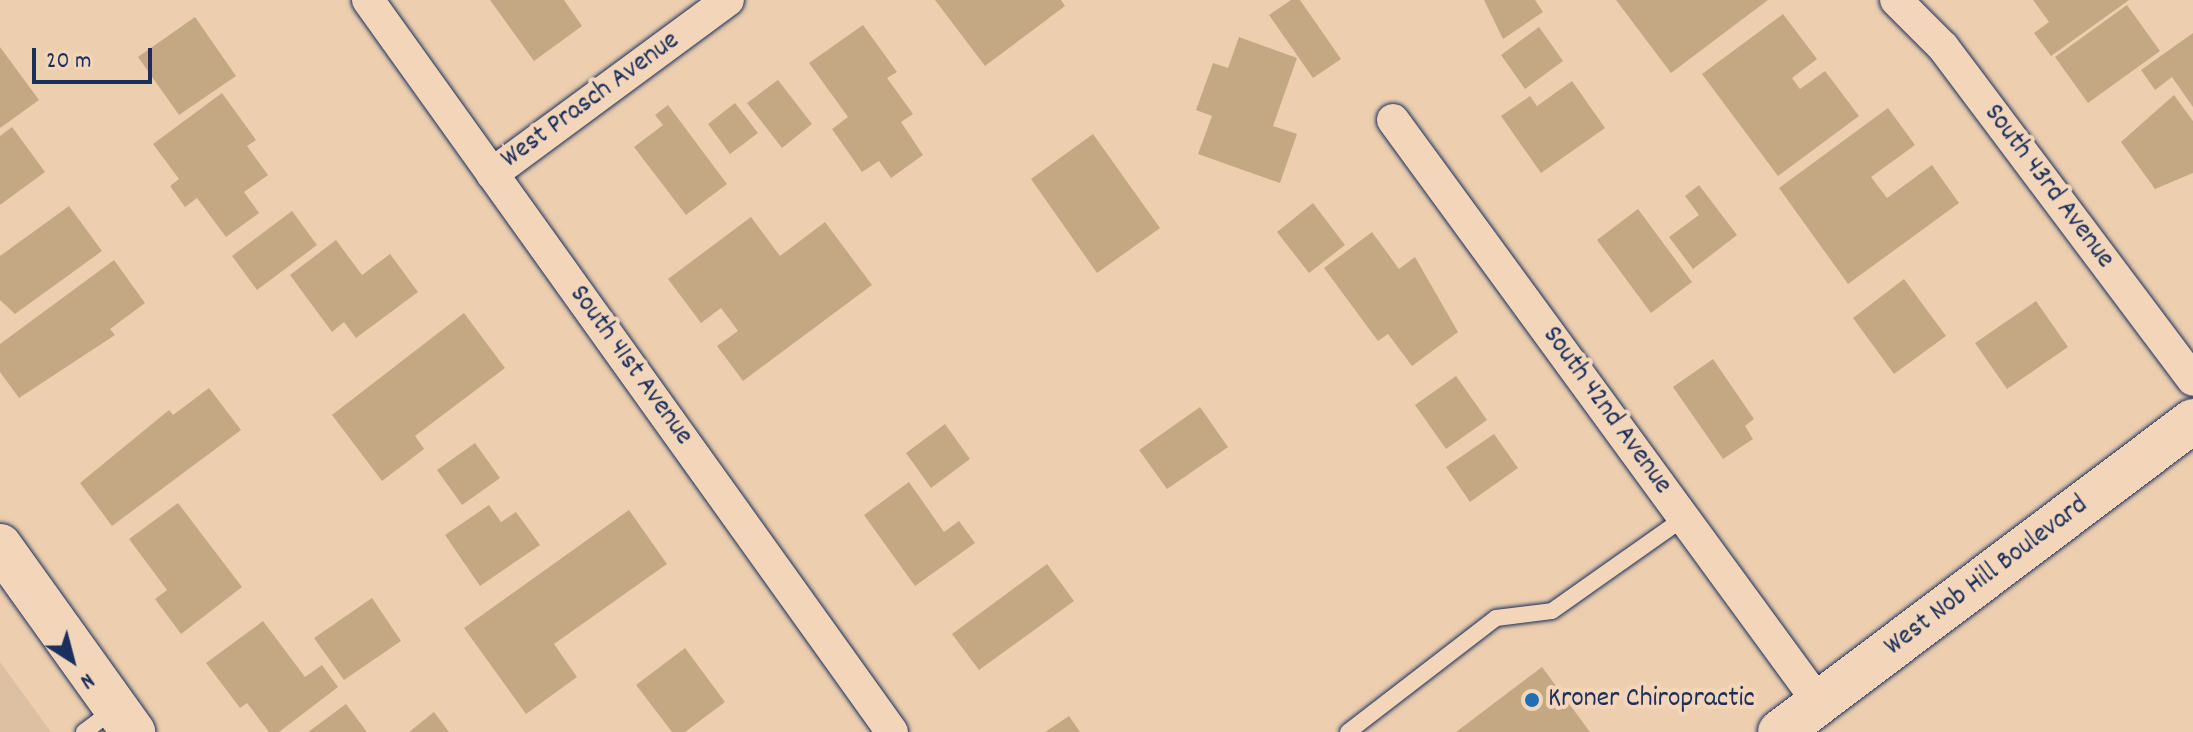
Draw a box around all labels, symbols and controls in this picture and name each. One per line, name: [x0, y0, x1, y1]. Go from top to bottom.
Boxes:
street label: West Prasch Avenue: [495, 25, 687, 177]
scale bar: [36, 32, 156, 82]
text: 20 m: [46, 45, 92, 79]
street label: South 43rd Avenue: [1975, 98, 2121, 276]
street label: South 41st Avenue: [561, 280, 699, 452]
street label: South 42nd Avenue: [1534, 320, 1678, 502]
street label: West Nob Hill Boulevard: [1879, 490, 2095, 664]
north arrow: [32, 620, 112, 700]
text: N: [73, 664, 100, 696]
place label: Kroner Chiropractic: [1548, 683, 1755, 717]
marker: Kroner Chiropractic: [1523, 691, 1541, 709]

